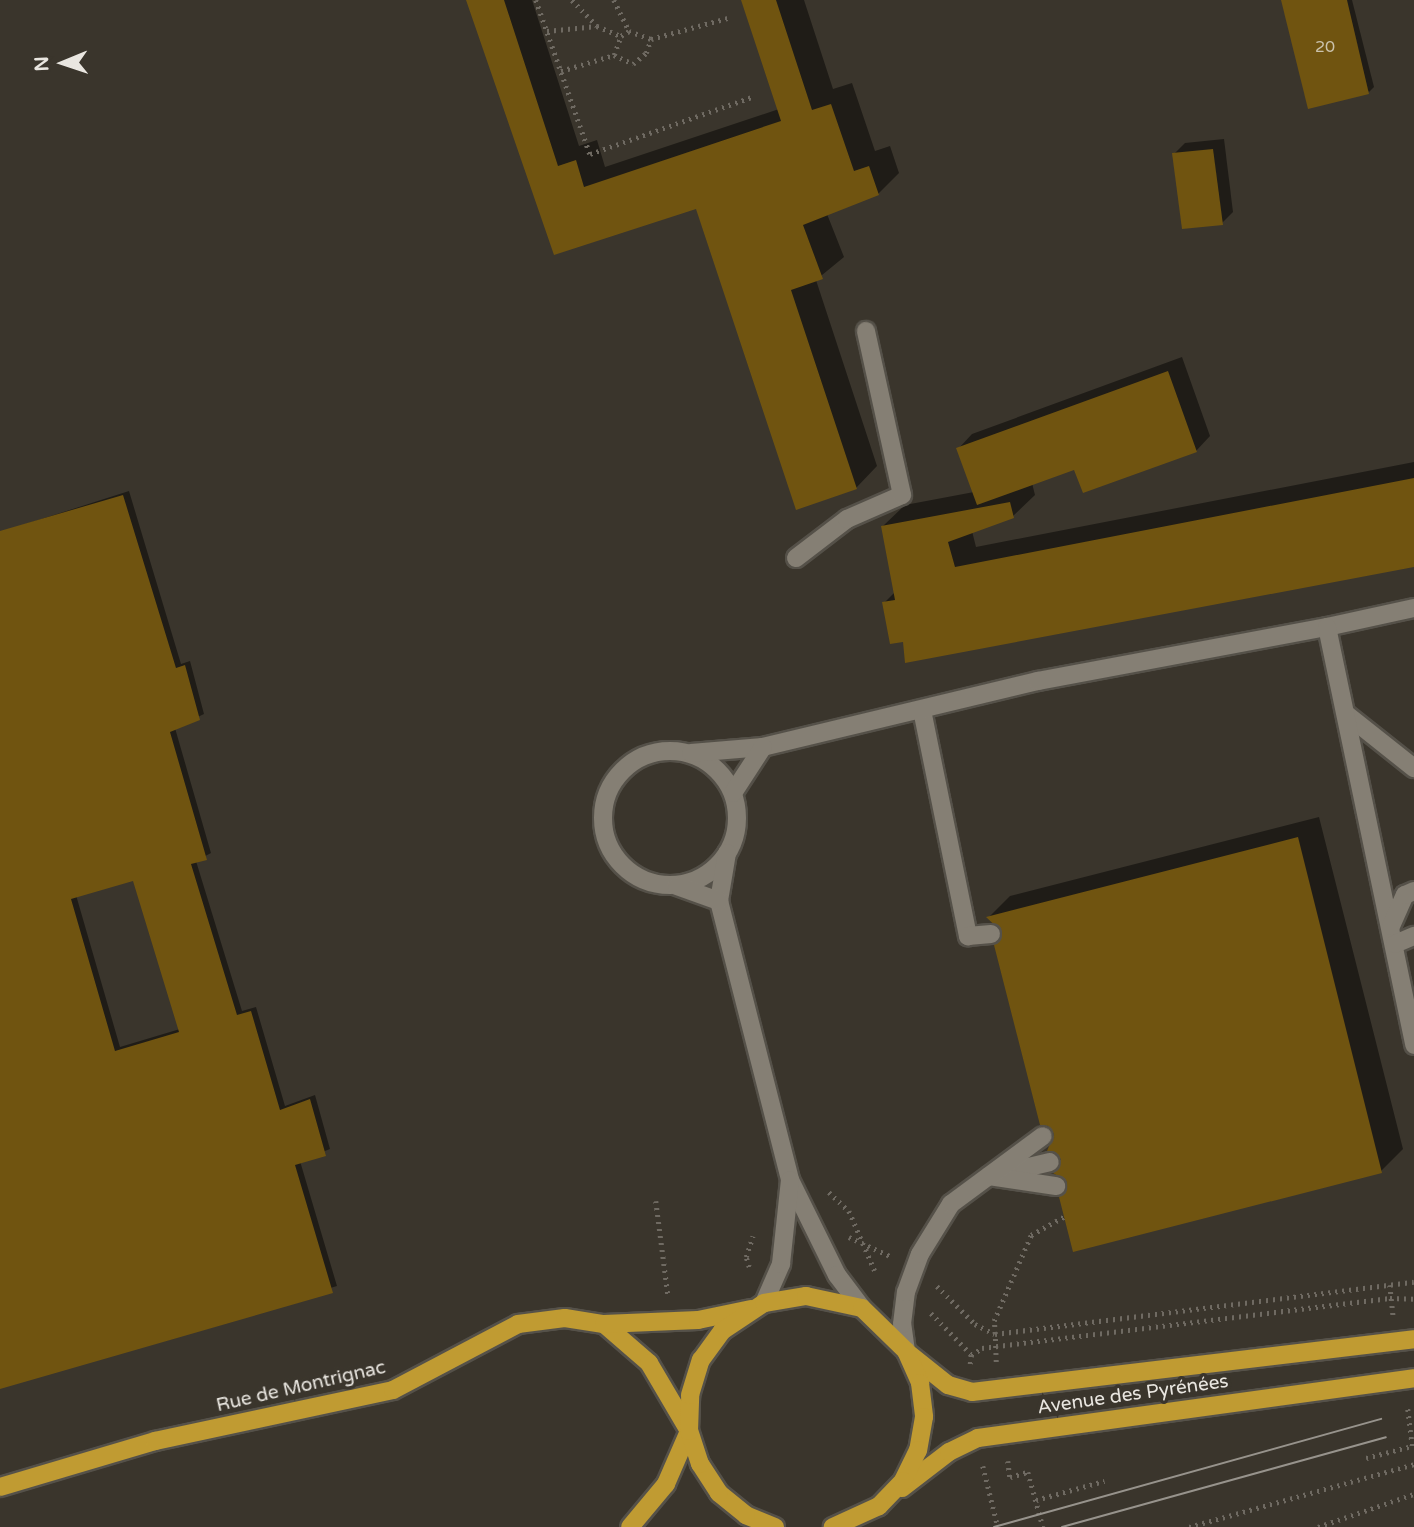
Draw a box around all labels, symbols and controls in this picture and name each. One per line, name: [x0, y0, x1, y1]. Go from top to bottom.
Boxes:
north arrow: [28, 28, 98, 98]
house number: 20: [1315, 37, 1335, 57]
text: N: [31, 56, 53, 72]
street label: Rue de Montrignac: [214, 1356, 388, 1418]
street label: Avenue des Pyrénées: [1036, 1370, 1230, 1420]

